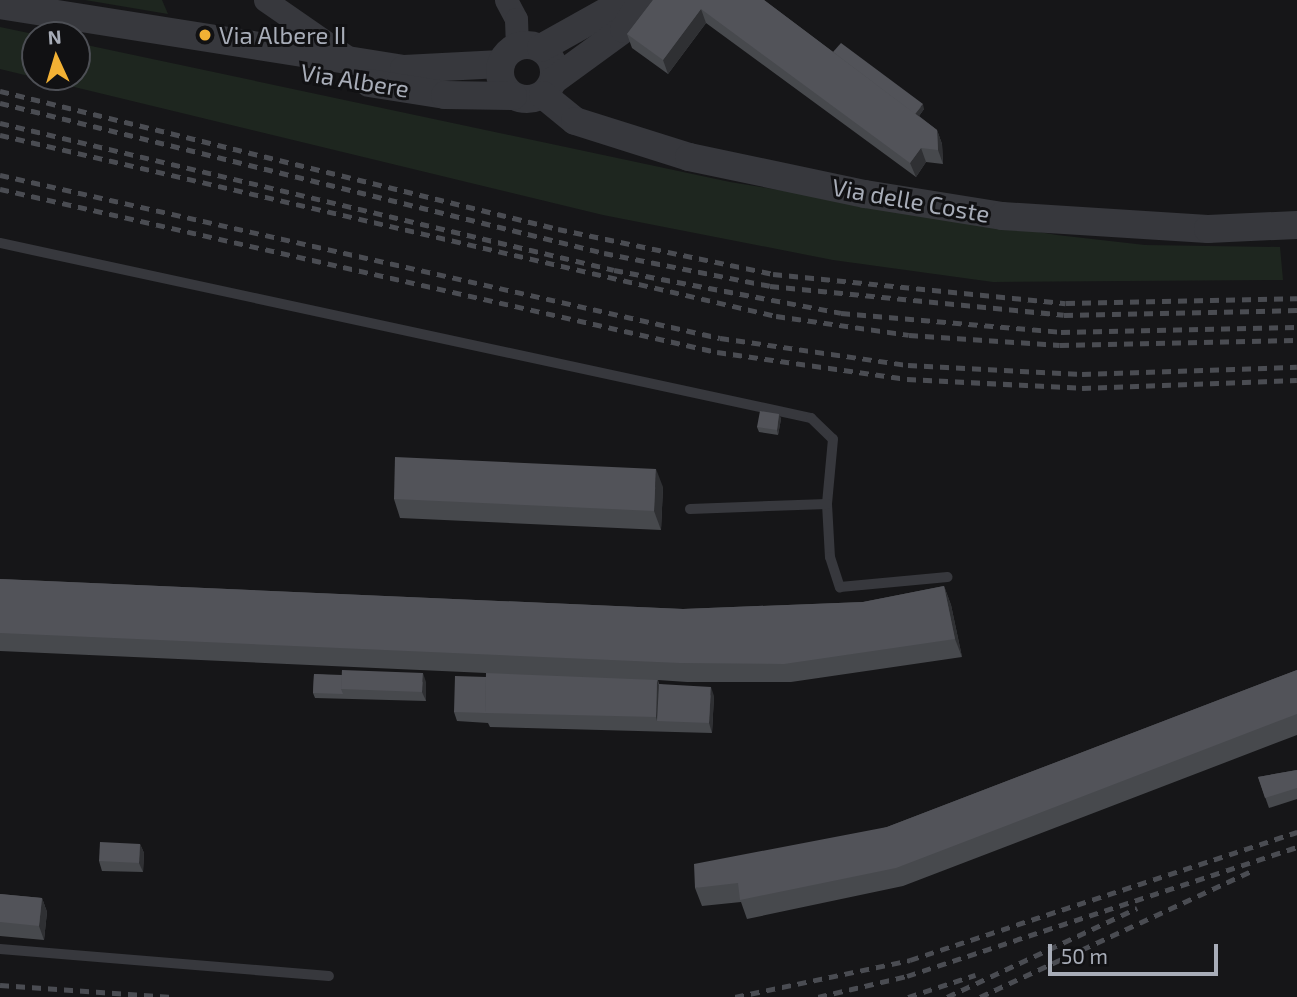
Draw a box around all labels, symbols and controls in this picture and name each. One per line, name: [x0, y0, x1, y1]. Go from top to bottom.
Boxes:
north arrow: [21, 21, 91, 91]
place label: Via Albere II: [219, 21, 347, 49]
text: N: [47, 25, 62, 48]
marker: Via Albere II: [197, 27, 213, 43]
street label: Via Albere: [298, 57, 412, 103]
street label: Via delle Coste: [830, 172, 992, 228]
scale bar: [1052, 930, 1222, 974]
text: 50 m: [1061, 943, 1108, 968]

